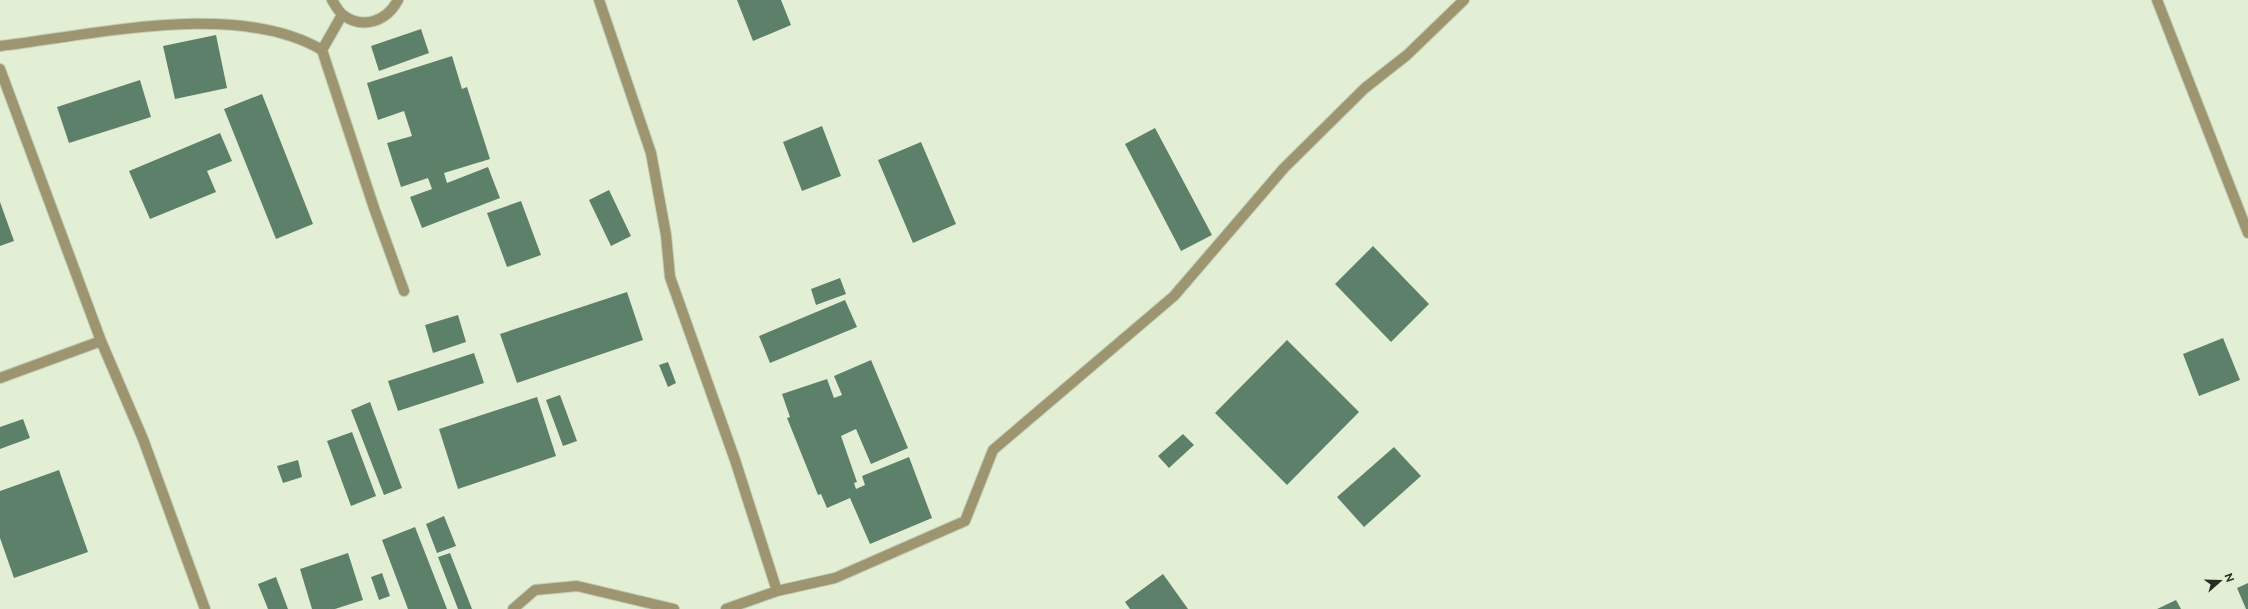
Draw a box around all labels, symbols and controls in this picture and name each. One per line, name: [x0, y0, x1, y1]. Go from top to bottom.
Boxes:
north arrow: [2200, 561, 2240, 601]
text: N: [2221, 572, 2236, 584]

